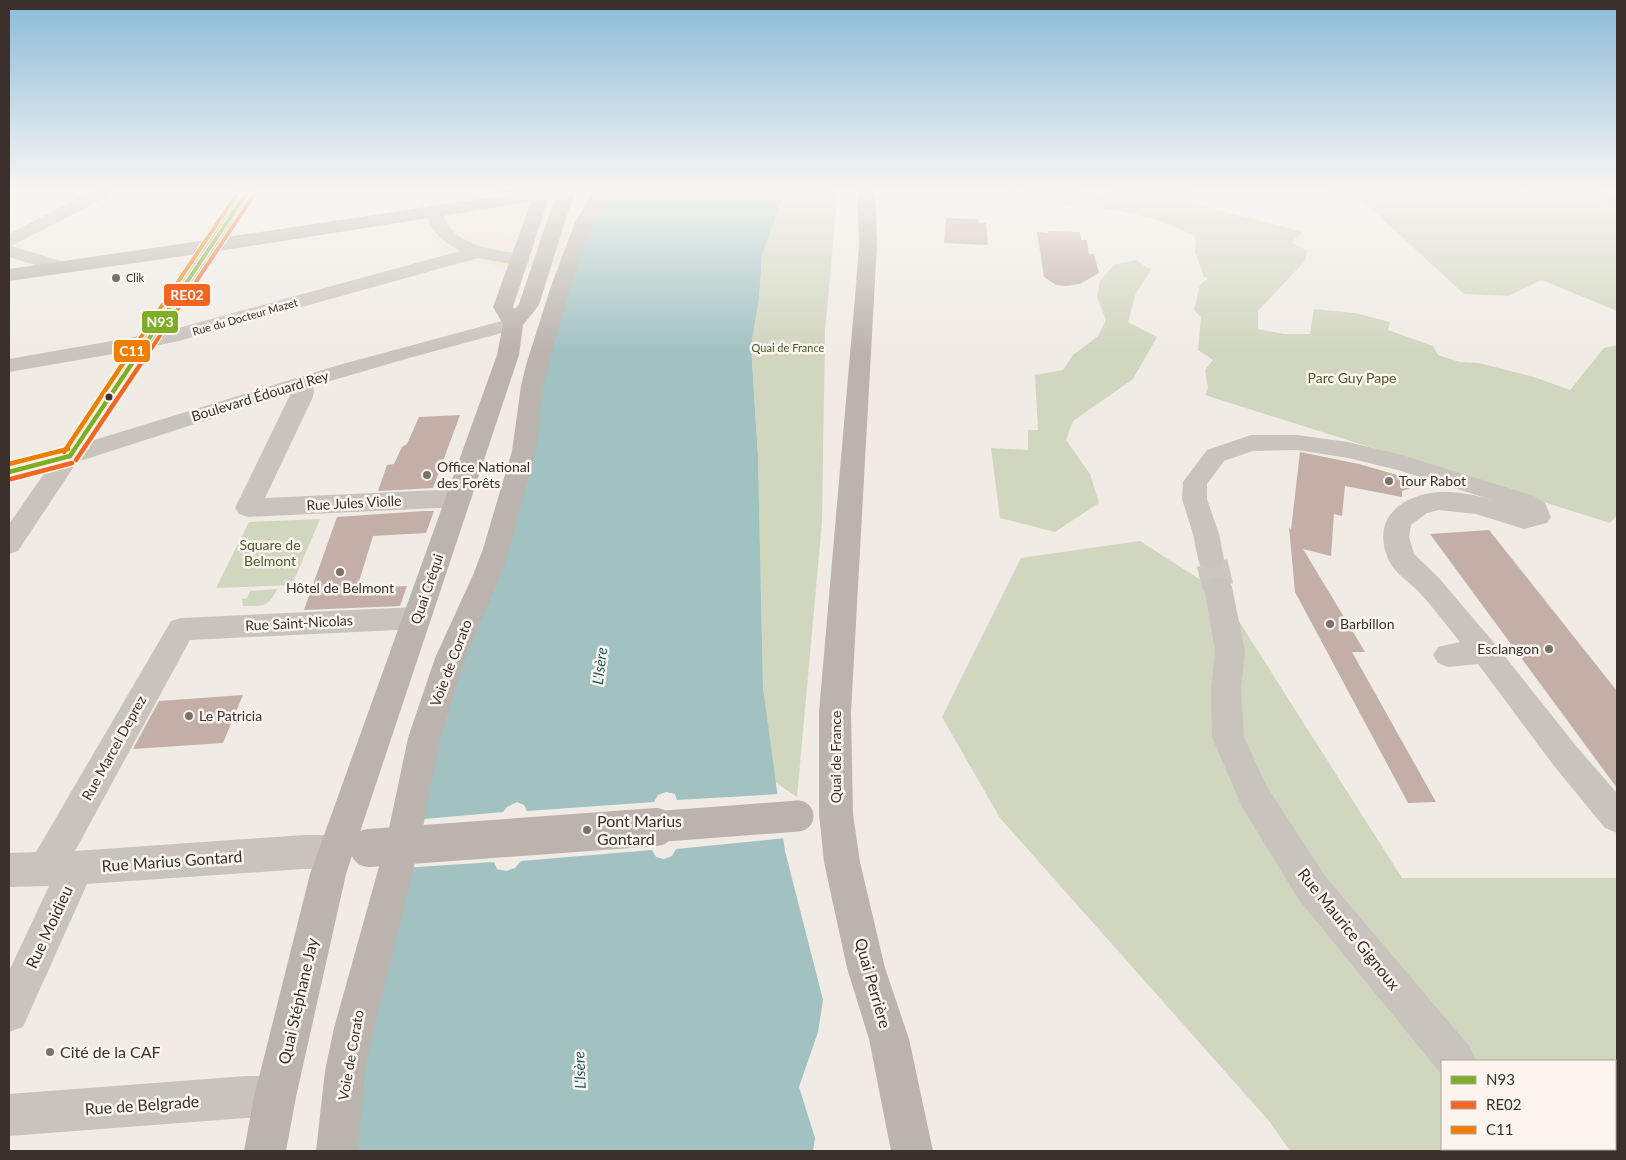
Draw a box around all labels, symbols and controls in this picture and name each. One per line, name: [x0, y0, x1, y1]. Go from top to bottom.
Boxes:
place label: Clik: [126, 271, 145, 284]
marker: Clik: [110, 272, 122, 284]
line badge: RE02: [163, 283, 211, 307]
text: RE02: [170, 286, 204, 303]
street label: Rue du Docteur Mazet: [191, 295, 299, 338]
line badge: N93: [141, 310, 179, 334]
text: N93: [146, 313, 174, 330]
line badge: C11: [113, 339, 151, 363]
park label: Quai de France: [752, 341, 825, 354]
text: C11: [119, 342, 145, 359]
street label: Boulevard Édouard Rey: [189, 366, 331, 425]
park label: Parc Guy Pape: [1308, 369, 1396, 386]
unlabelled marker: [104, 392, 114, 402]
place label: Office National des Forêts: [437, 458, 530, 491]
marker: Office National des Forêts: [421, 469, 433, 481]
place label: Tour Rabot: [1399, 472, 1466, 489]
marker: Tour Rabot: [1383, 475, 1395, 487]
street label: Rue Jules Violle: [306, 492, 402, 513]
park label: Square de Belmont: [239, 536, 301, 569]
street label: Quai Créqui: [407, 551, 447, 626]
marker: Hôtel de Belmont: [334, 566, 346, 578]
place label: Hôtel de Belmont: [286, 579, 394, 596]
street label: Rue Saint-Nicolas: [245, 611, 353, 634]
place label: Barbillon: [1340, 615, 1395, 632]
street label: Voie de Corato: [426, 617, 475, 709]
marker: Barbillon: [1324, 618, 1336, 630]
place label: Esclangon: [1477, 640, 1539, 657]
marker: Esclangon: [1543, 643, 1555, 655]
water label: L'Isère: [588, 646, 610, 686]
street label: Rue Marcel Deprez: [78, 692, 149, 803]
place label: Le Patricia: [199, 707, 262, 724]
marker: Le Patricia: [183, 710, 195, 722]
street label: Quai de France: [827, 711, 844, 803]
place label: Pont Marius Gontard: [597, 811, 682, 848]
marker: Pont Marius Gontard: [581, 824, 593, 836]
street label: Rue Marius Gontard: [101, 846, 243, 875]
street label: Rue Maurice Gignoux: [1294, 864, 1404, 993]
street label: Rue Moidieu: [21, 883, 76, 971]
street label: Quai Stéphane Jay: [274, 935, 321, 1066]
street label: Quai Perrière: [852, 936, 895, 1030]
street label: Voie de Corato: [334, 1008, 367, 1101]
place label: Cité de la CAF: [60, 1042, 161, 1061]
marker: Cité de la CAF: [44, 1046, 56, 1058]
water label: L'Isère: [569, 1051, 589, 1089]
legend: [1441, 1060, 1616, 1150]
text: N93: [1486, 1070, 1515, 1088]
street label: Rue de Belgrade: [84, 1091, 200, 1118]
text: RE02: [1486, 1095, 1521, 1113]
text: C11: [1486, 1120, 1513, 1138]

